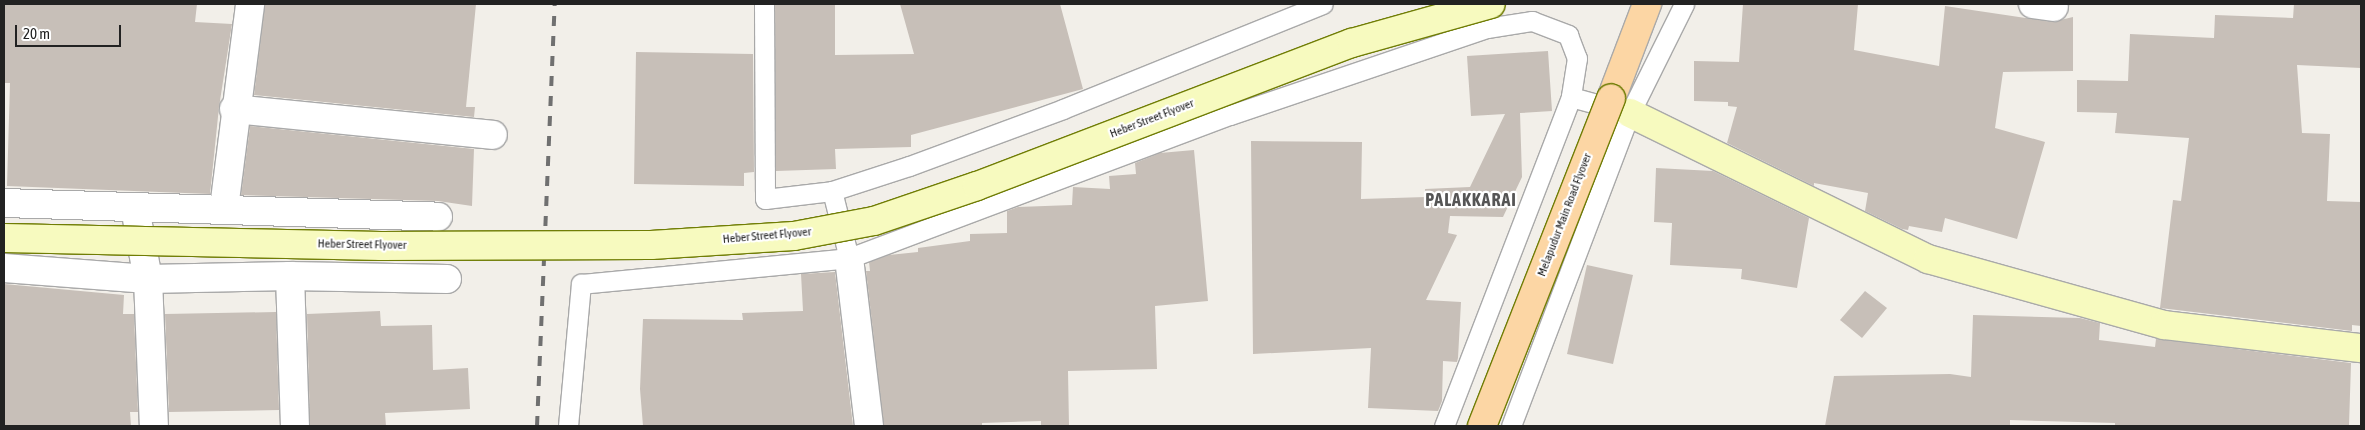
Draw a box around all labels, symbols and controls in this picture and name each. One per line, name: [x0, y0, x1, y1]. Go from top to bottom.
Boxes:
scale bar: [18, 15, 124, 47]
text: 20 m: [23, 25, 50, 42]
street label: Heber Street Flyover: [1108, 96, 1196, 142]
street label: Melapudur Main Road Flyover: [1535, 151, 1595, 279]
district label: PALAKKARAI: [1424, 189, 1518, 211]
street label: Heber Street Flyover: [722, 225, 812, 247]
street label: Heber Street Flyover: [317, 237, 407, 253]

